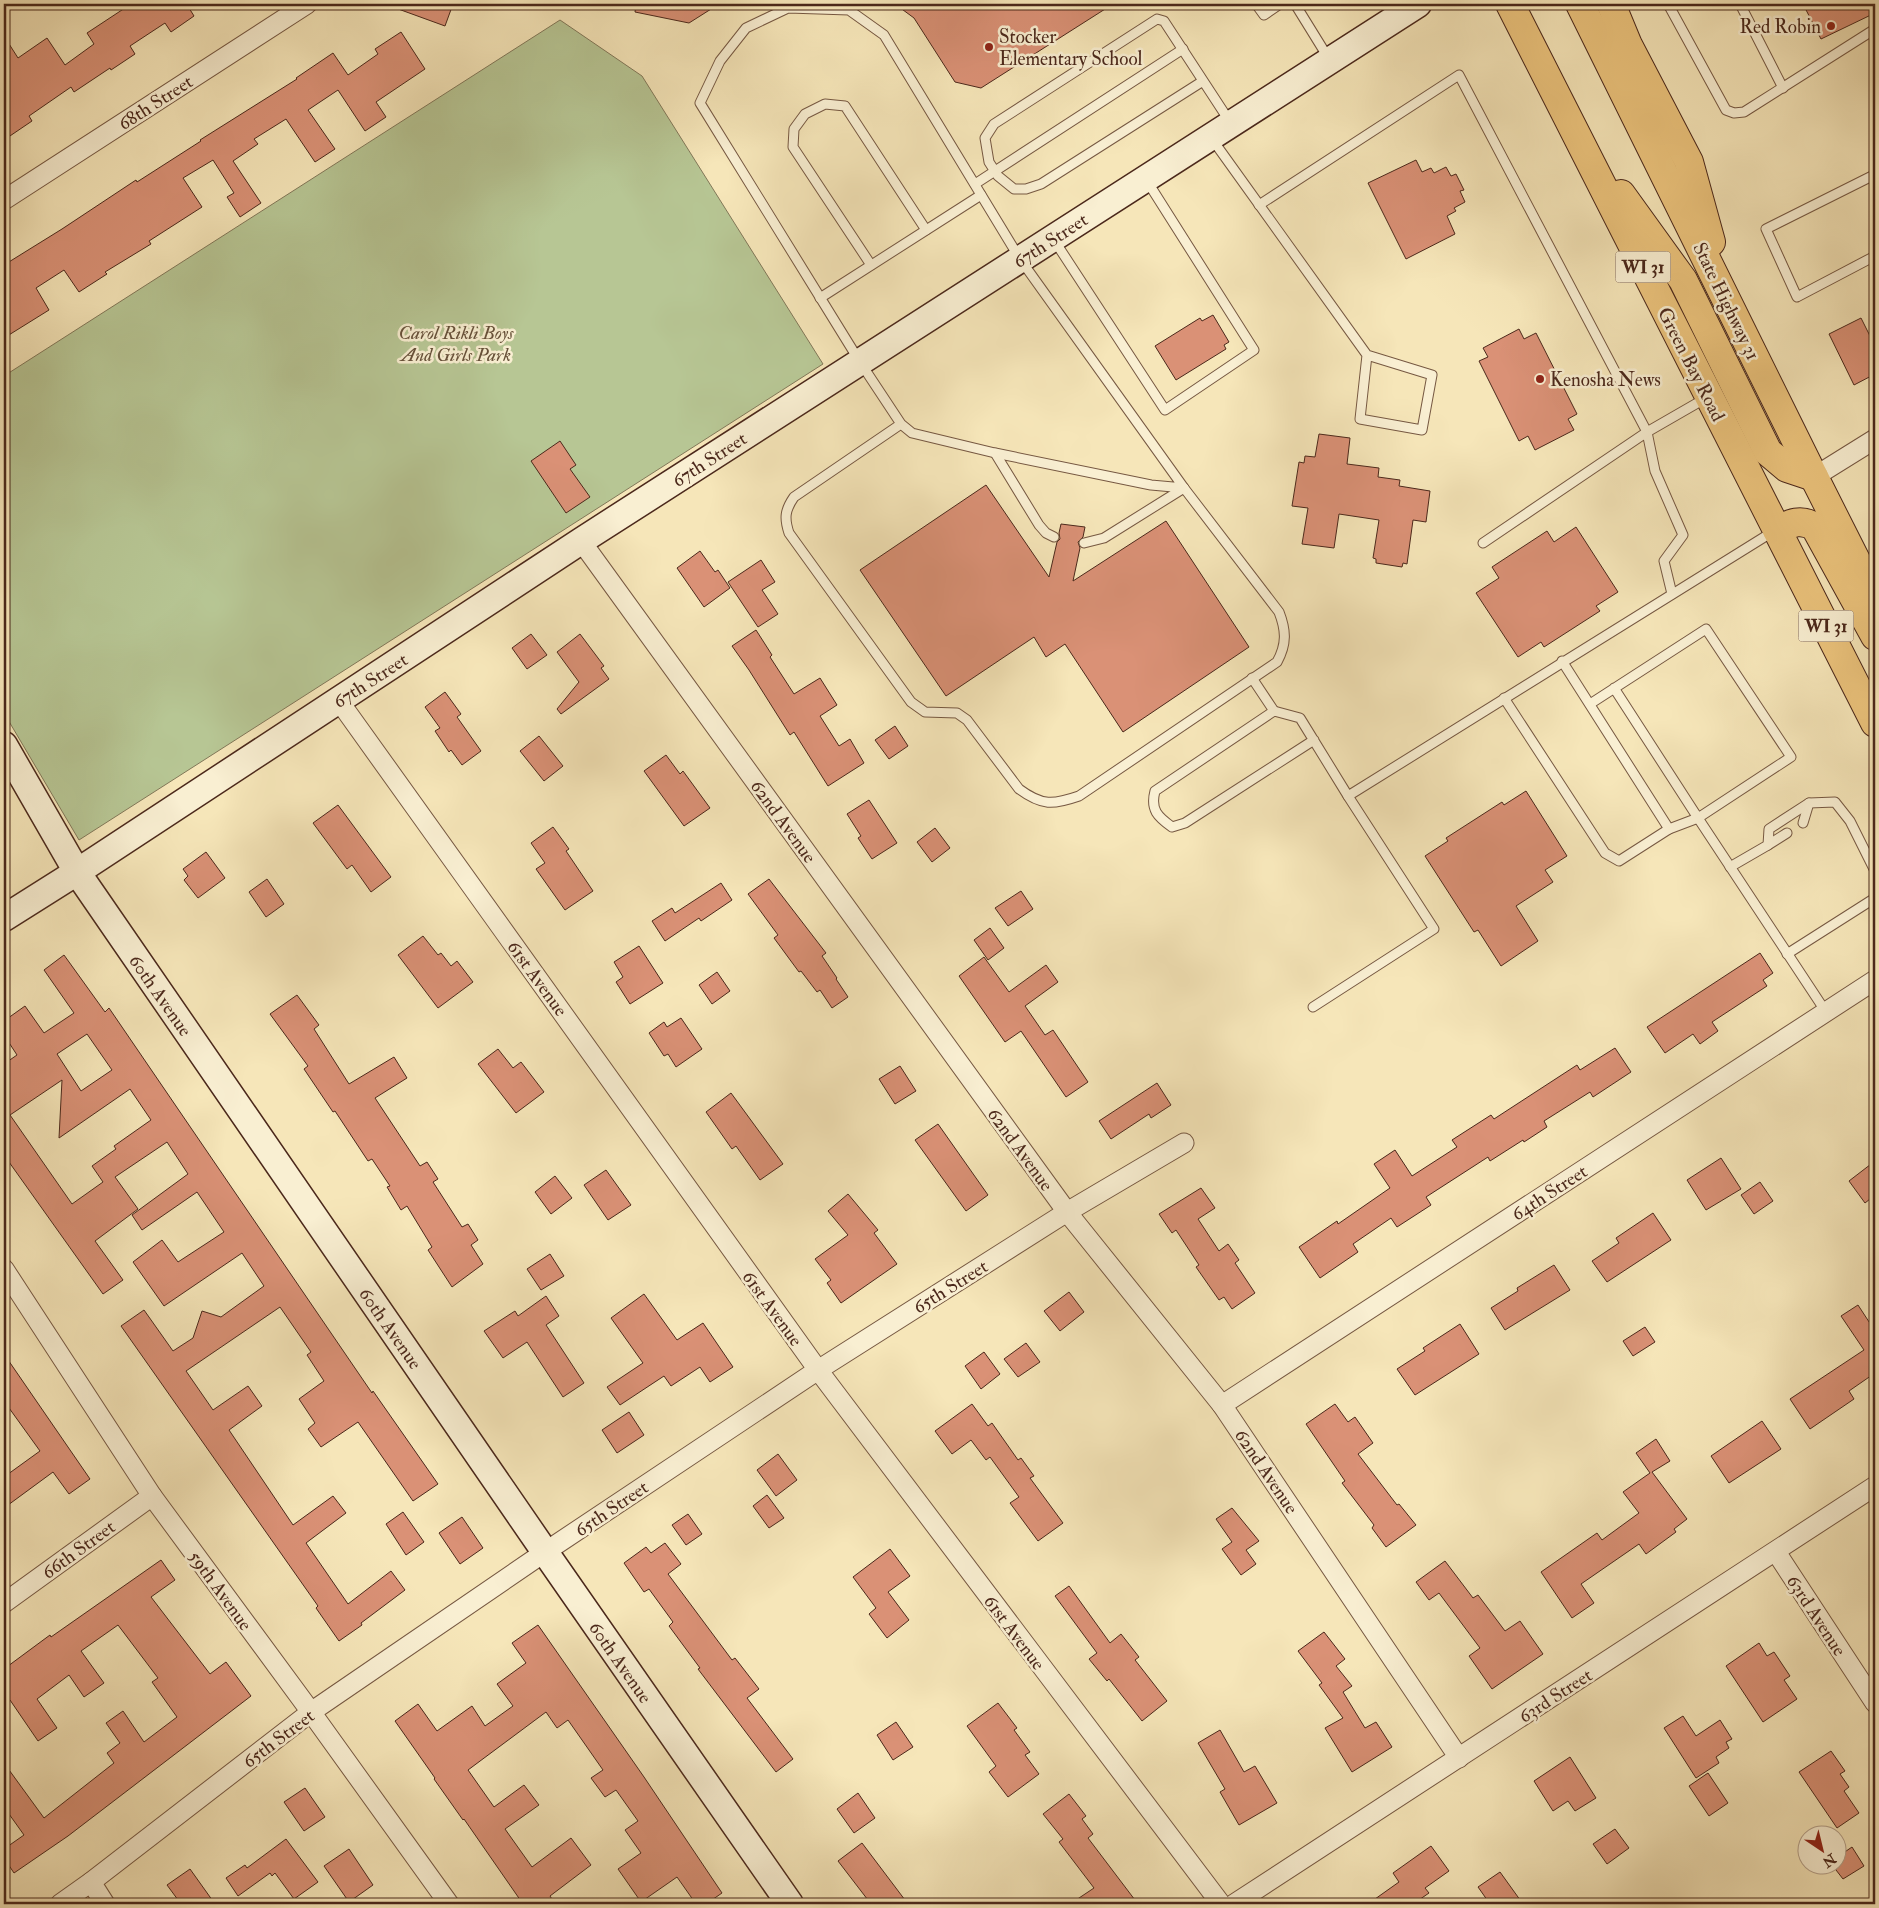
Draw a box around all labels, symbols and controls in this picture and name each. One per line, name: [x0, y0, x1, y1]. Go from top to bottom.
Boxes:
place label: Red Robin: [1740, 15, 1821, 39]
marker: Red Robin: [1825, 20, 1837, 32]
place label: Stocker Elementary School: [999, 25, 1143, 71]
marker: Stocker Elementary School: [983, 41, 995, 53]
street label: 68th Street: [114, 70, 197, 136]
street label: 67th Street: [1009, 208, 1092, 274]
street label: State Highway 31: [1687, 239, 1765, 364]
road number: WI 31: [1616, 252, 1670, 282]
street label: Green Bay Road: [1652, 303, 1730, 426]
park label: Carol Rikli Boys And Girls Park: [398, 321, 514, 367]
place label: Kenosha News: [1550, 368, 1661, 392]
marker: Kenosha News: [1534, 373, 1546, 385]
street label: 67th Street: [668, 427, 751, 493]
road number: WI 31: [1798, 610, 1854, 642]
street label: 67th Street: [329, 648, 412, 714]
street label: 62nd Avenue: [745, 775, 822, 868]
street label: 61st Avenue: [502, 936, 573, 1021]
street label: 60th Avenue: [123, 950, 197, 1041]
street label: 62nd Avenue: [982, 1103, 1059, 1196]
street label: 64th Street: [1507, 1159, 1592, 1226]
street label: 65th Street: [909, 1254, 992, 1319]
street label: 61st Avenue: [737, 1266, 808, 1351]
street label: 60th Avenue: [353, 1283, 427, 1374]
street label: 62nd Avenue: [1229, 1425, 1303, 1519]
street label: 65th Street: [570, 1475, 653, 1542]
street label: 66th Street: [37, 1515, 120, 1585]
street label: 59th Avenue: [183, 1546, 257, 1635]
street label: 63rd Avenue: [1781, 1570, 1851, 1661]
street label: 61st Avenue: [978, 1590, 1050, 1675]
street label: 60th Avenue: [583, 1617, 657, 1708]
street label: 63rd Street: [1514, 1663, 1597, 1729]
street label: 65th Street: [238, 1704, 319, 1774]
north arrow: [1796, 1826, 1846, 1876]
text: N: [1819, 1849, 1840, 1871]

